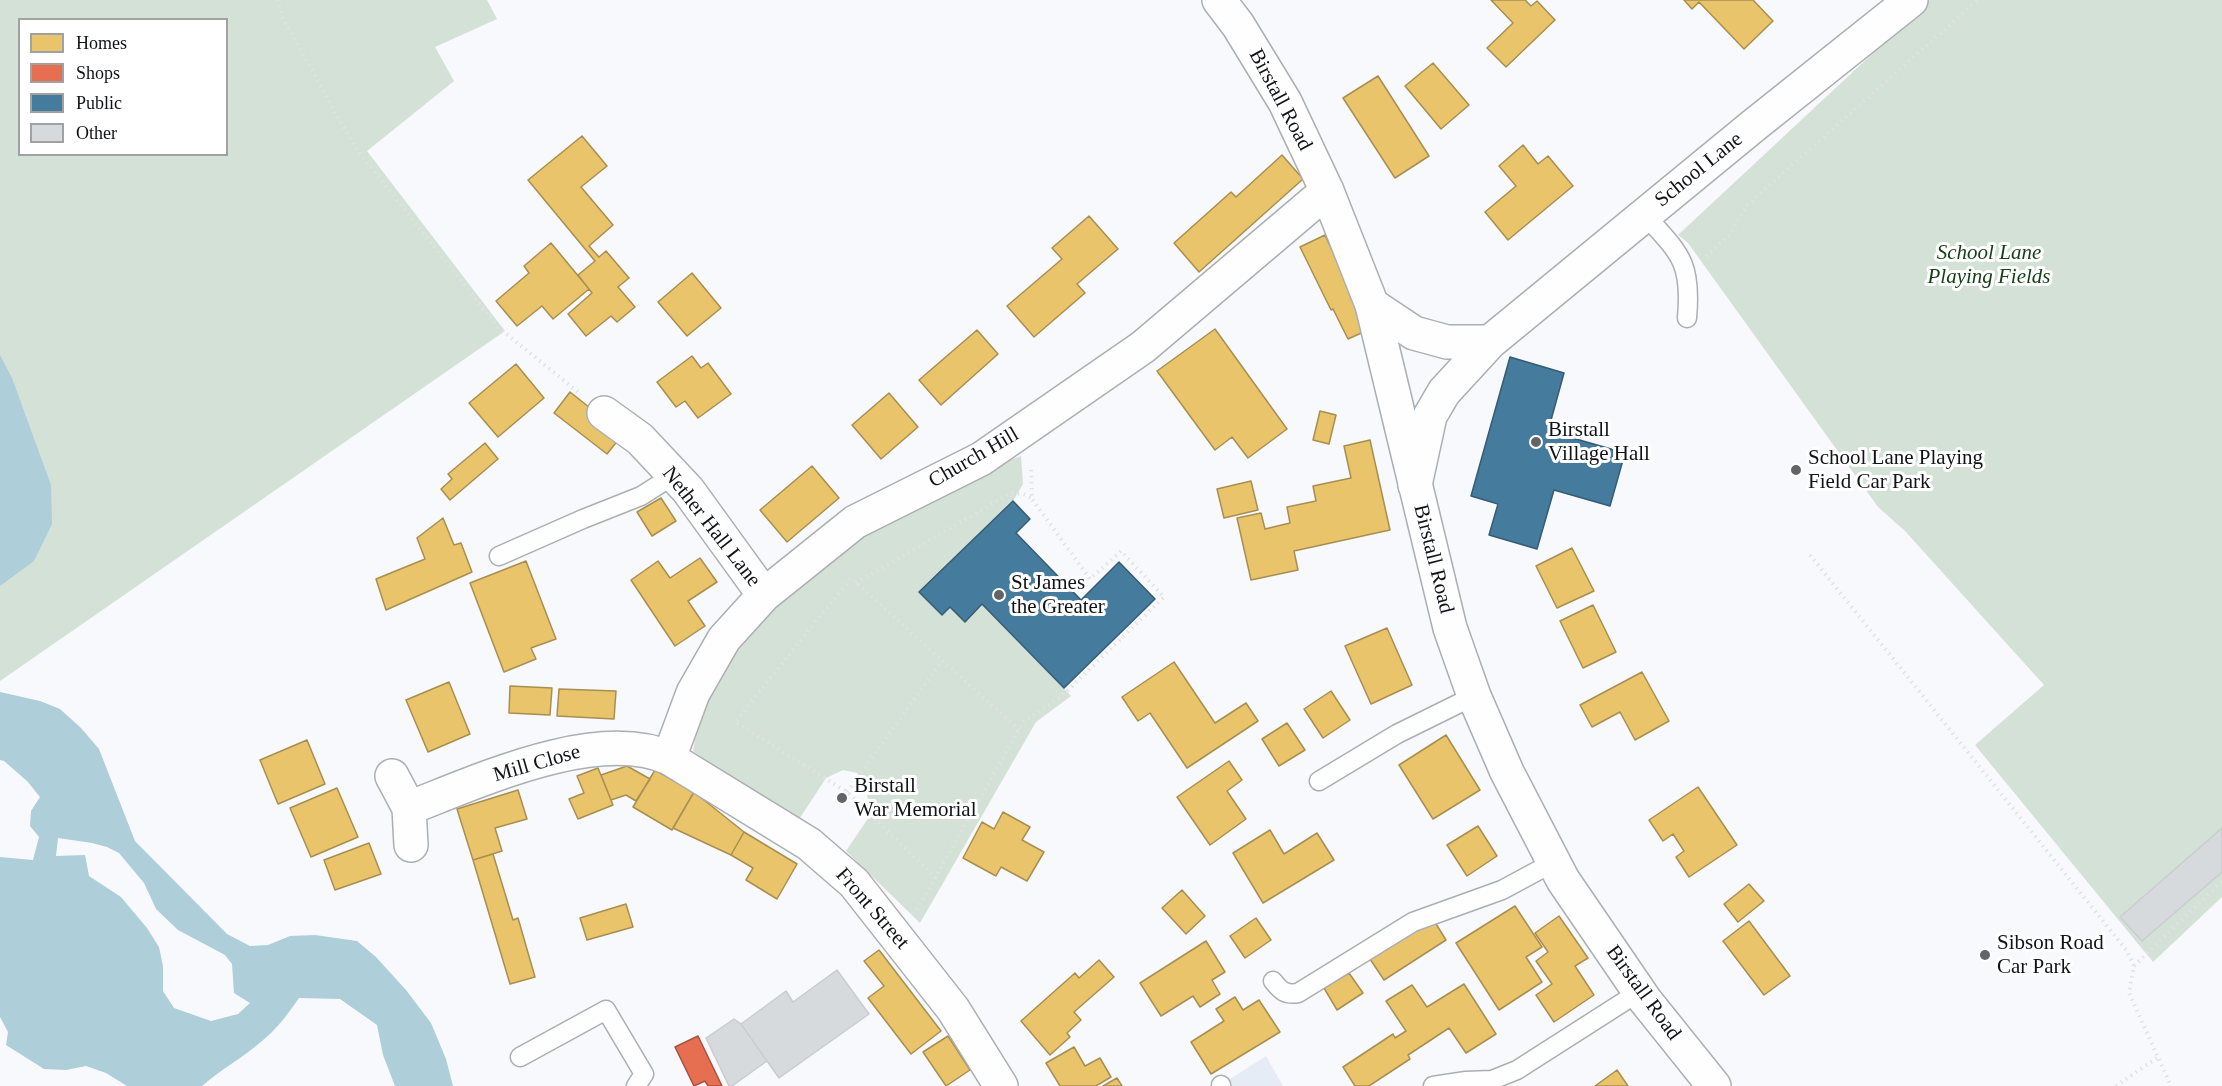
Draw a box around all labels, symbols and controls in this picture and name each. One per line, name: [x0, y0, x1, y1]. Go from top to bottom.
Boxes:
legend: [18, 18, 228, 156]
text: Homes: [76, 33, 127, 53]
street label: Birstall Road: [1243, 45, 1317, 155]
text: Shops: [76, 63, 120, 83]
text: Public: [76, 93, 122, 113]
text: Other: [76, 123, 117, 143]
street label: School Lane: [1650, 127, 1748, 213]
park label: School Lane Playing Fields: [1927, 240, 2051, 290]
place label: Birstall Village Hall: [1548, 417, 1650, 467]
street label: Church Hill: [925, 422, 1023, 494]
marker: Birstall Village Hall: [1529, 435, 1543, 449]
place label: School Lane Playing Field Car Park: [1808, 445, 1983, 495]
street label: Nether Hall Lane: [656, 462, 766, 592]
marker: School Lane Playing Field Car Park: [1789, 463, 1803, 477]
street label: Birstall Road: [1407, 502, 1459, 616]
place label: St James the Greater: [1011, 570, 1105, 620]
marker: St James the Greater: [992, 588, 1006, 602]
street label: Mill Close: [491, 740, 583, 788]
place label: Birstall War Memorial: [854, 773, 977, 823]
marker: Birstall War Memorial: [835, 791, 849, 805]
street label: Front Street: [830, 863, 914, 955]
place label: Sibson Road Car Park: [1997, 930, 2104, 980]
street label: Birstall Road: [1600, 941, 1686, 1045]
marker: Sibson Road Car Park: [1978, 948, 1992, 962]

